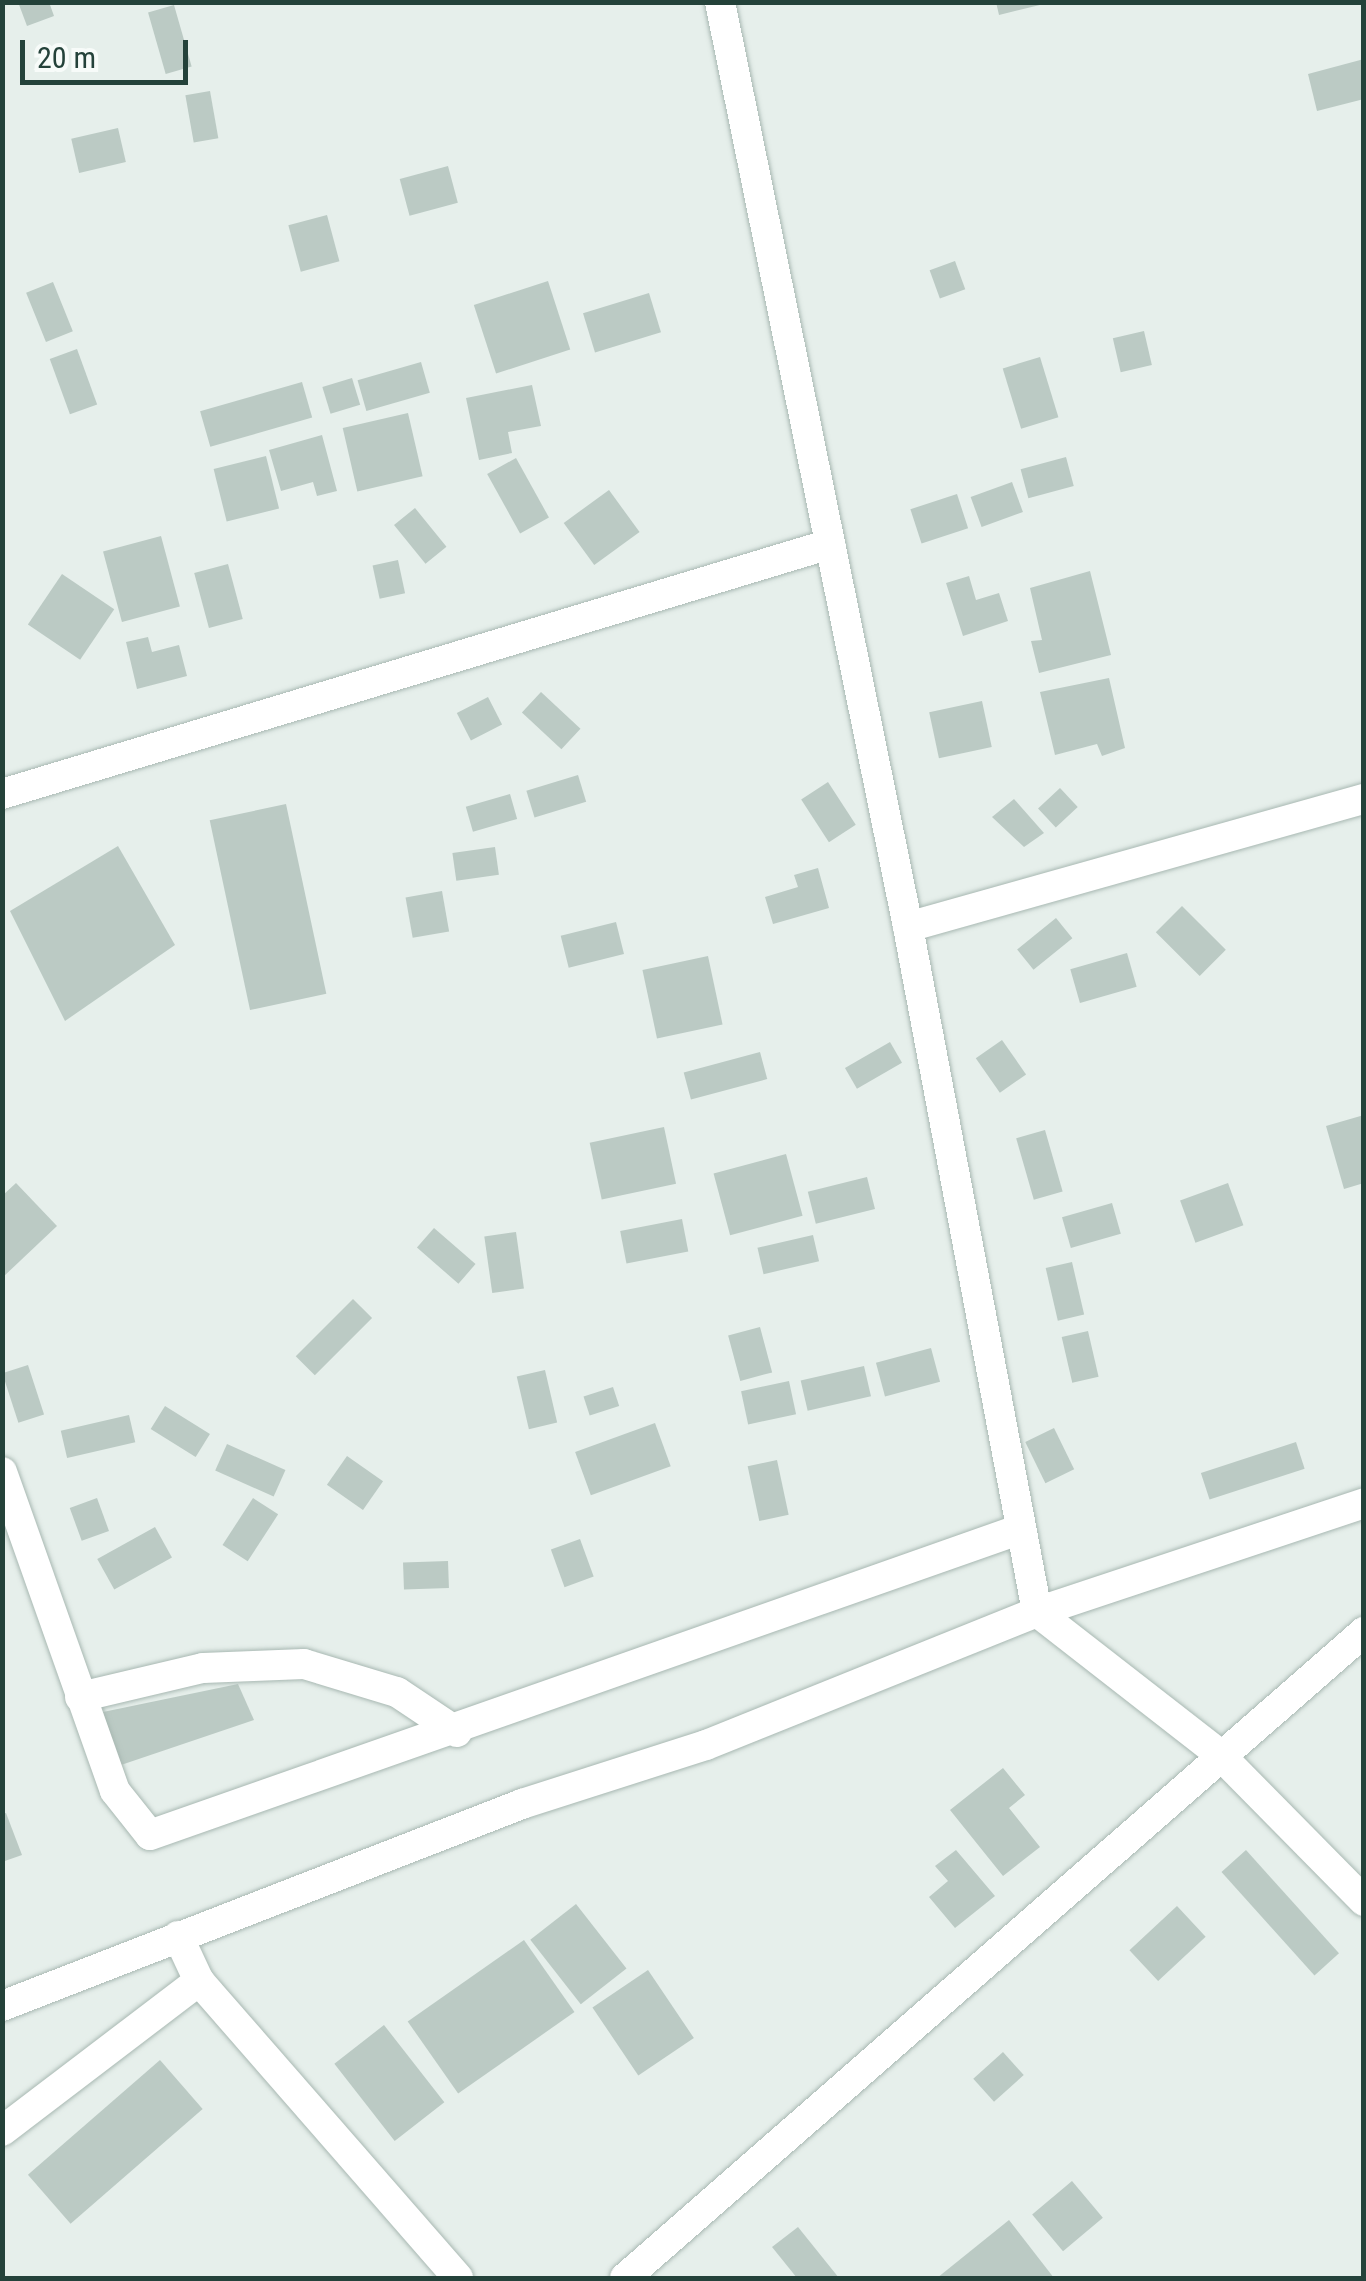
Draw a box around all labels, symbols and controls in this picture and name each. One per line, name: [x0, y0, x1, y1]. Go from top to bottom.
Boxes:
scale bar: [25, 20, 192, 82]
text: 20 m: [37, 40, 96, 75]

